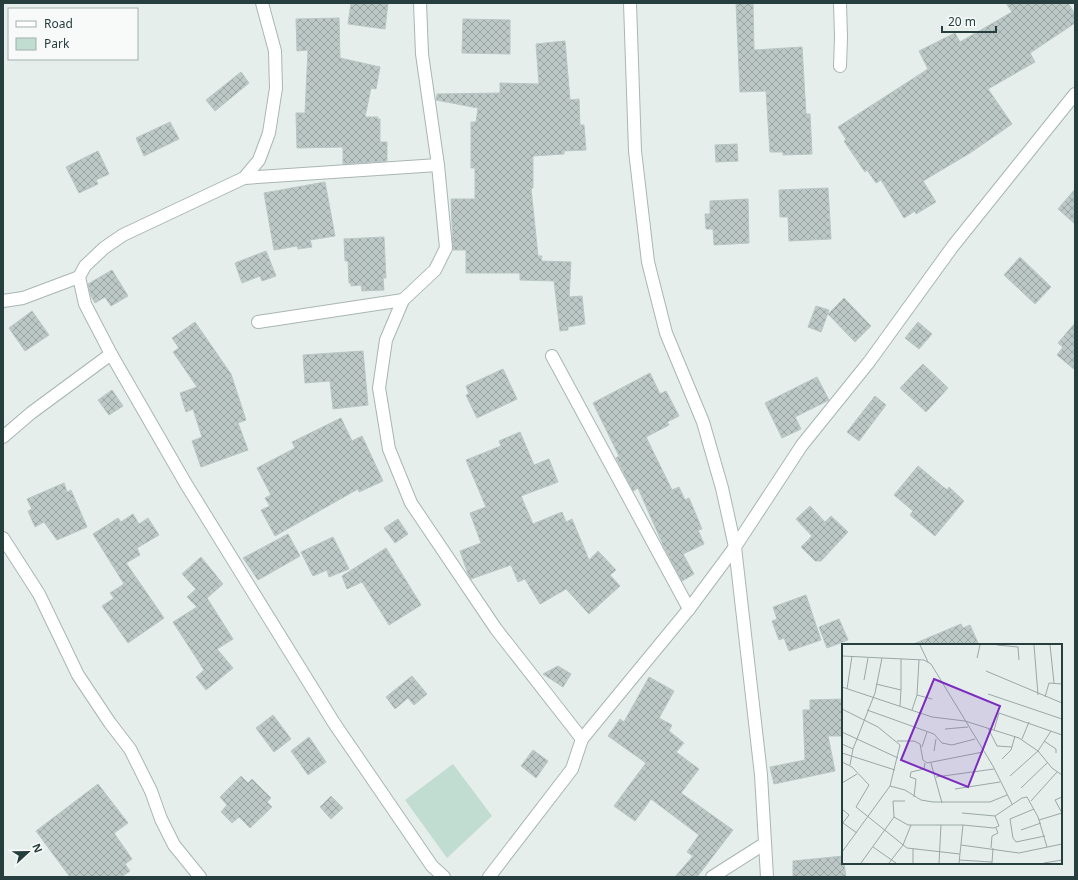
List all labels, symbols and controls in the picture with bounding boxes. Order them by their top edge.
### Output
legend [8,8,138,60]
scale bar [942,8,996,34]
text: 20 m [948,13,976,30]
text: Road [44,15,73,32]
text: Park [44,35,70,52]
inset map [842,644,1062,864]
north arrow [8,832,48,872]
text: N [29,841,46,855]

